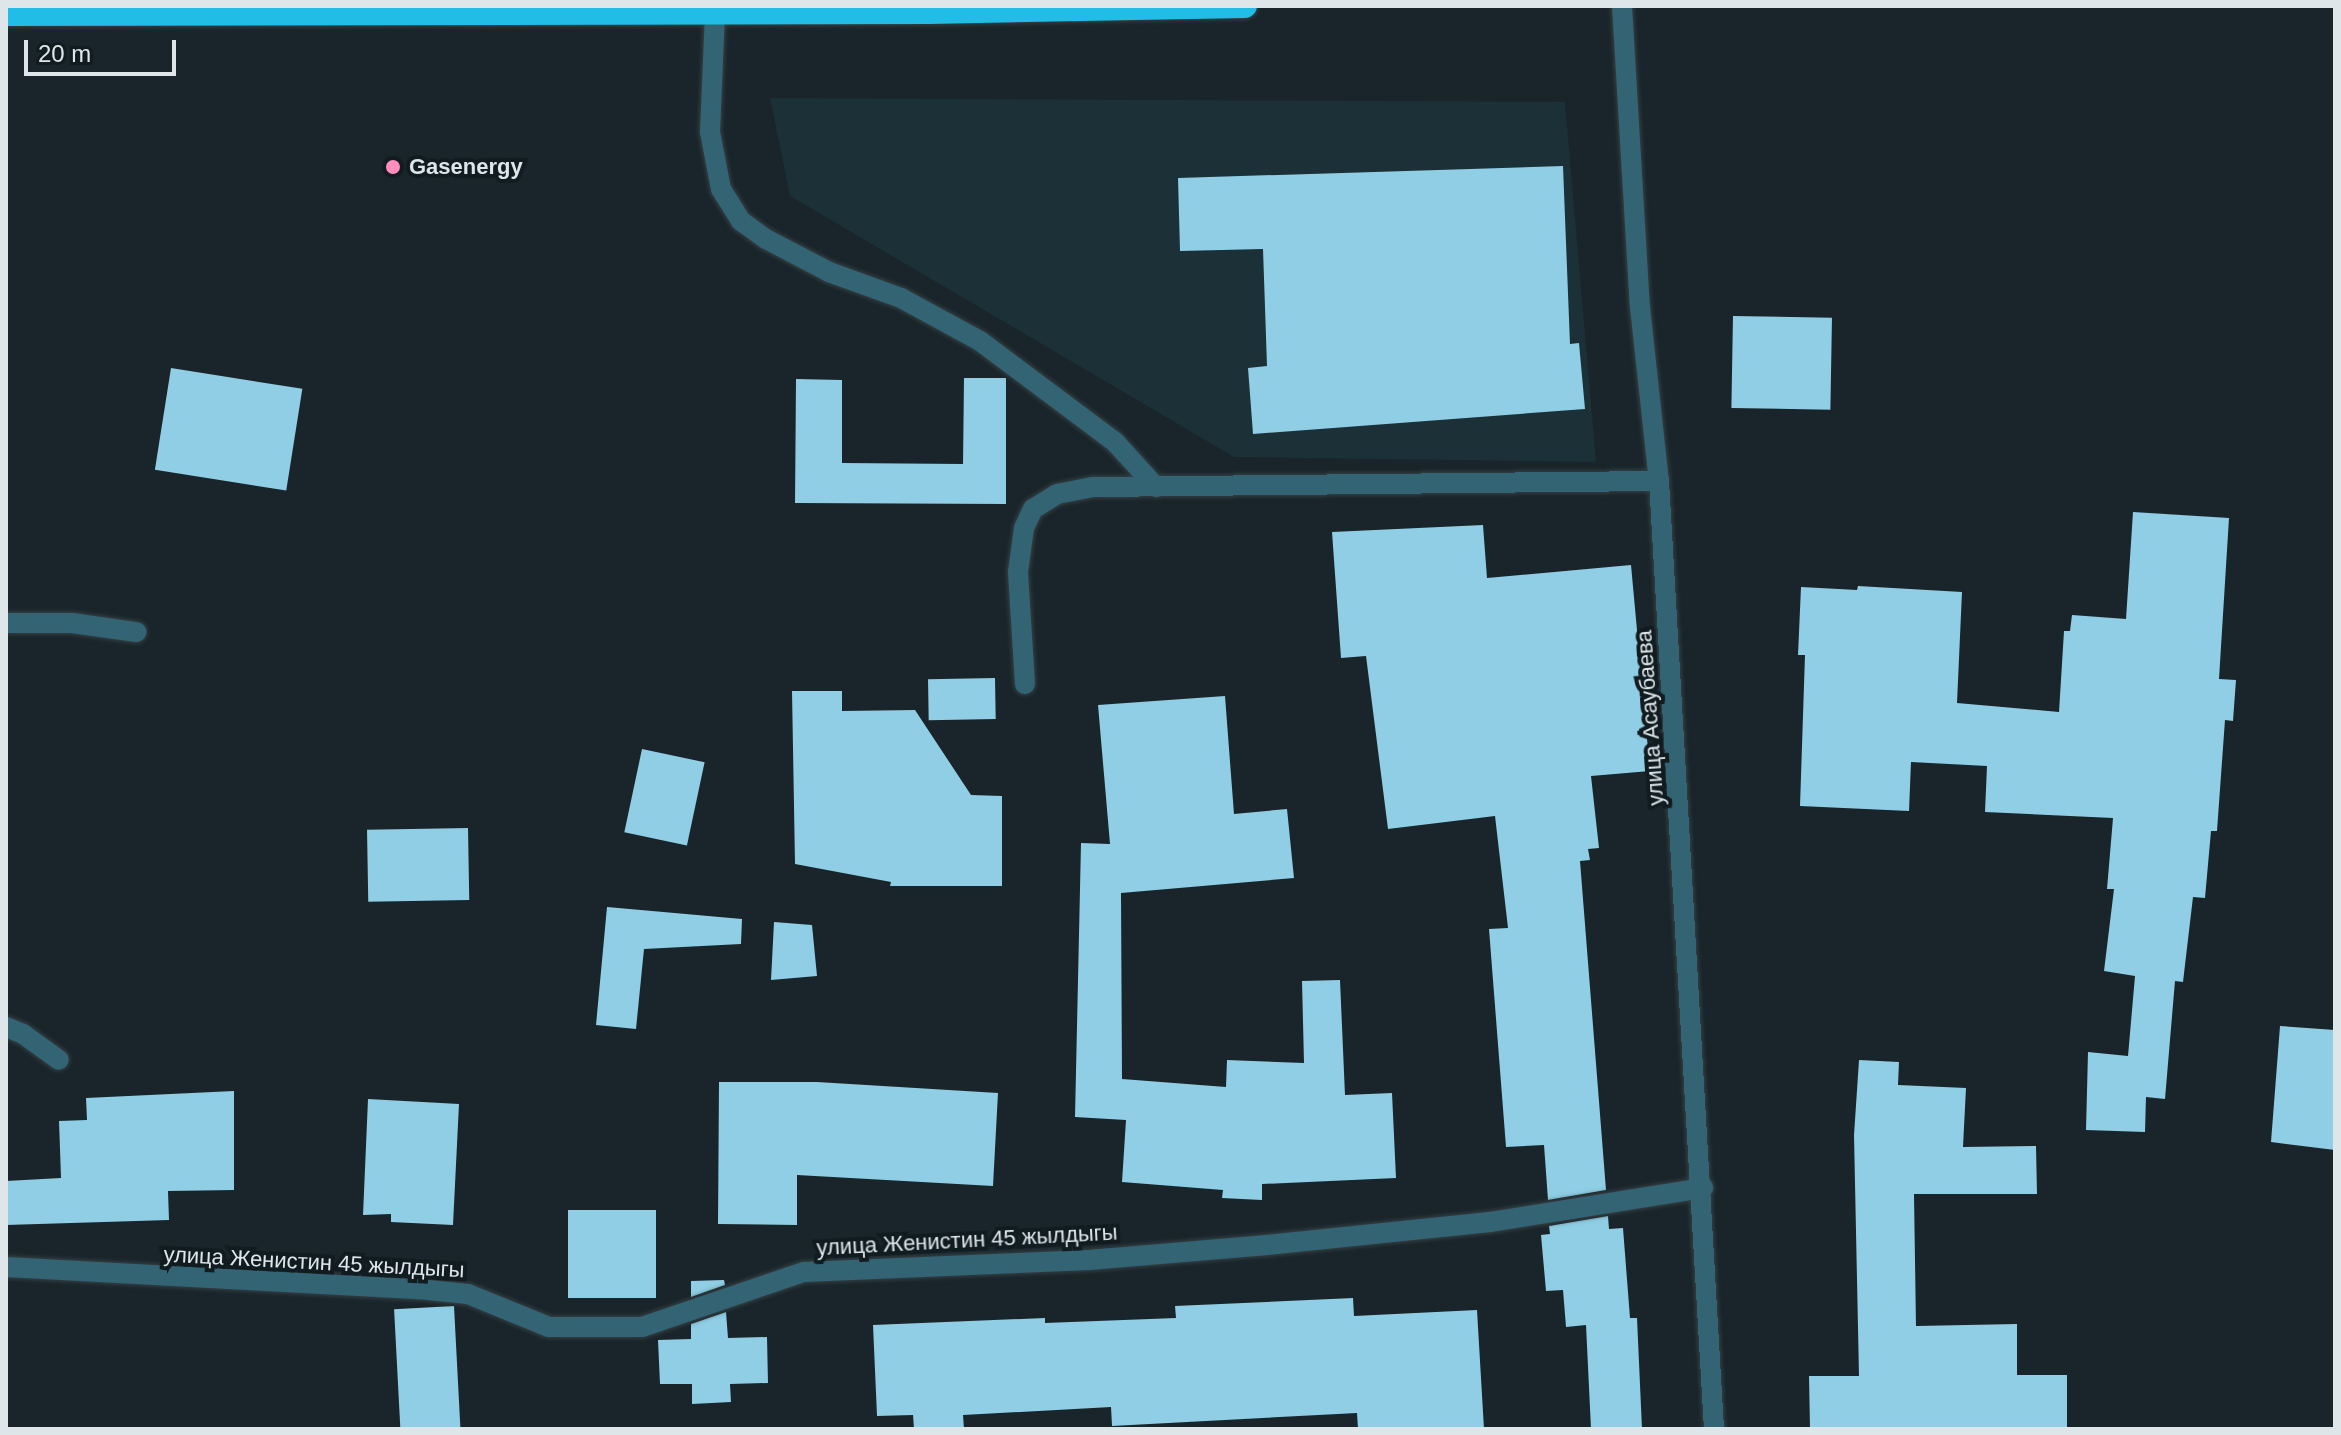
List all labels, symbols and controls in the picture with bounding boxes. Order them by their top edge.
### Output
scale bar [28,24,180,74]
text: 20 m [38,40,91,67]
place label: Gasenergy [409,154,523,180]
marker: Gasenergy [384,158,402,176]
street label: улица Асаубаева [1631,629,1669,807]
street label: улица Женистин 45 жылдыгы [816,1219,1118,1261]
street label: улица Женистин 45 жылдыгы [163,1241,465,1283]

